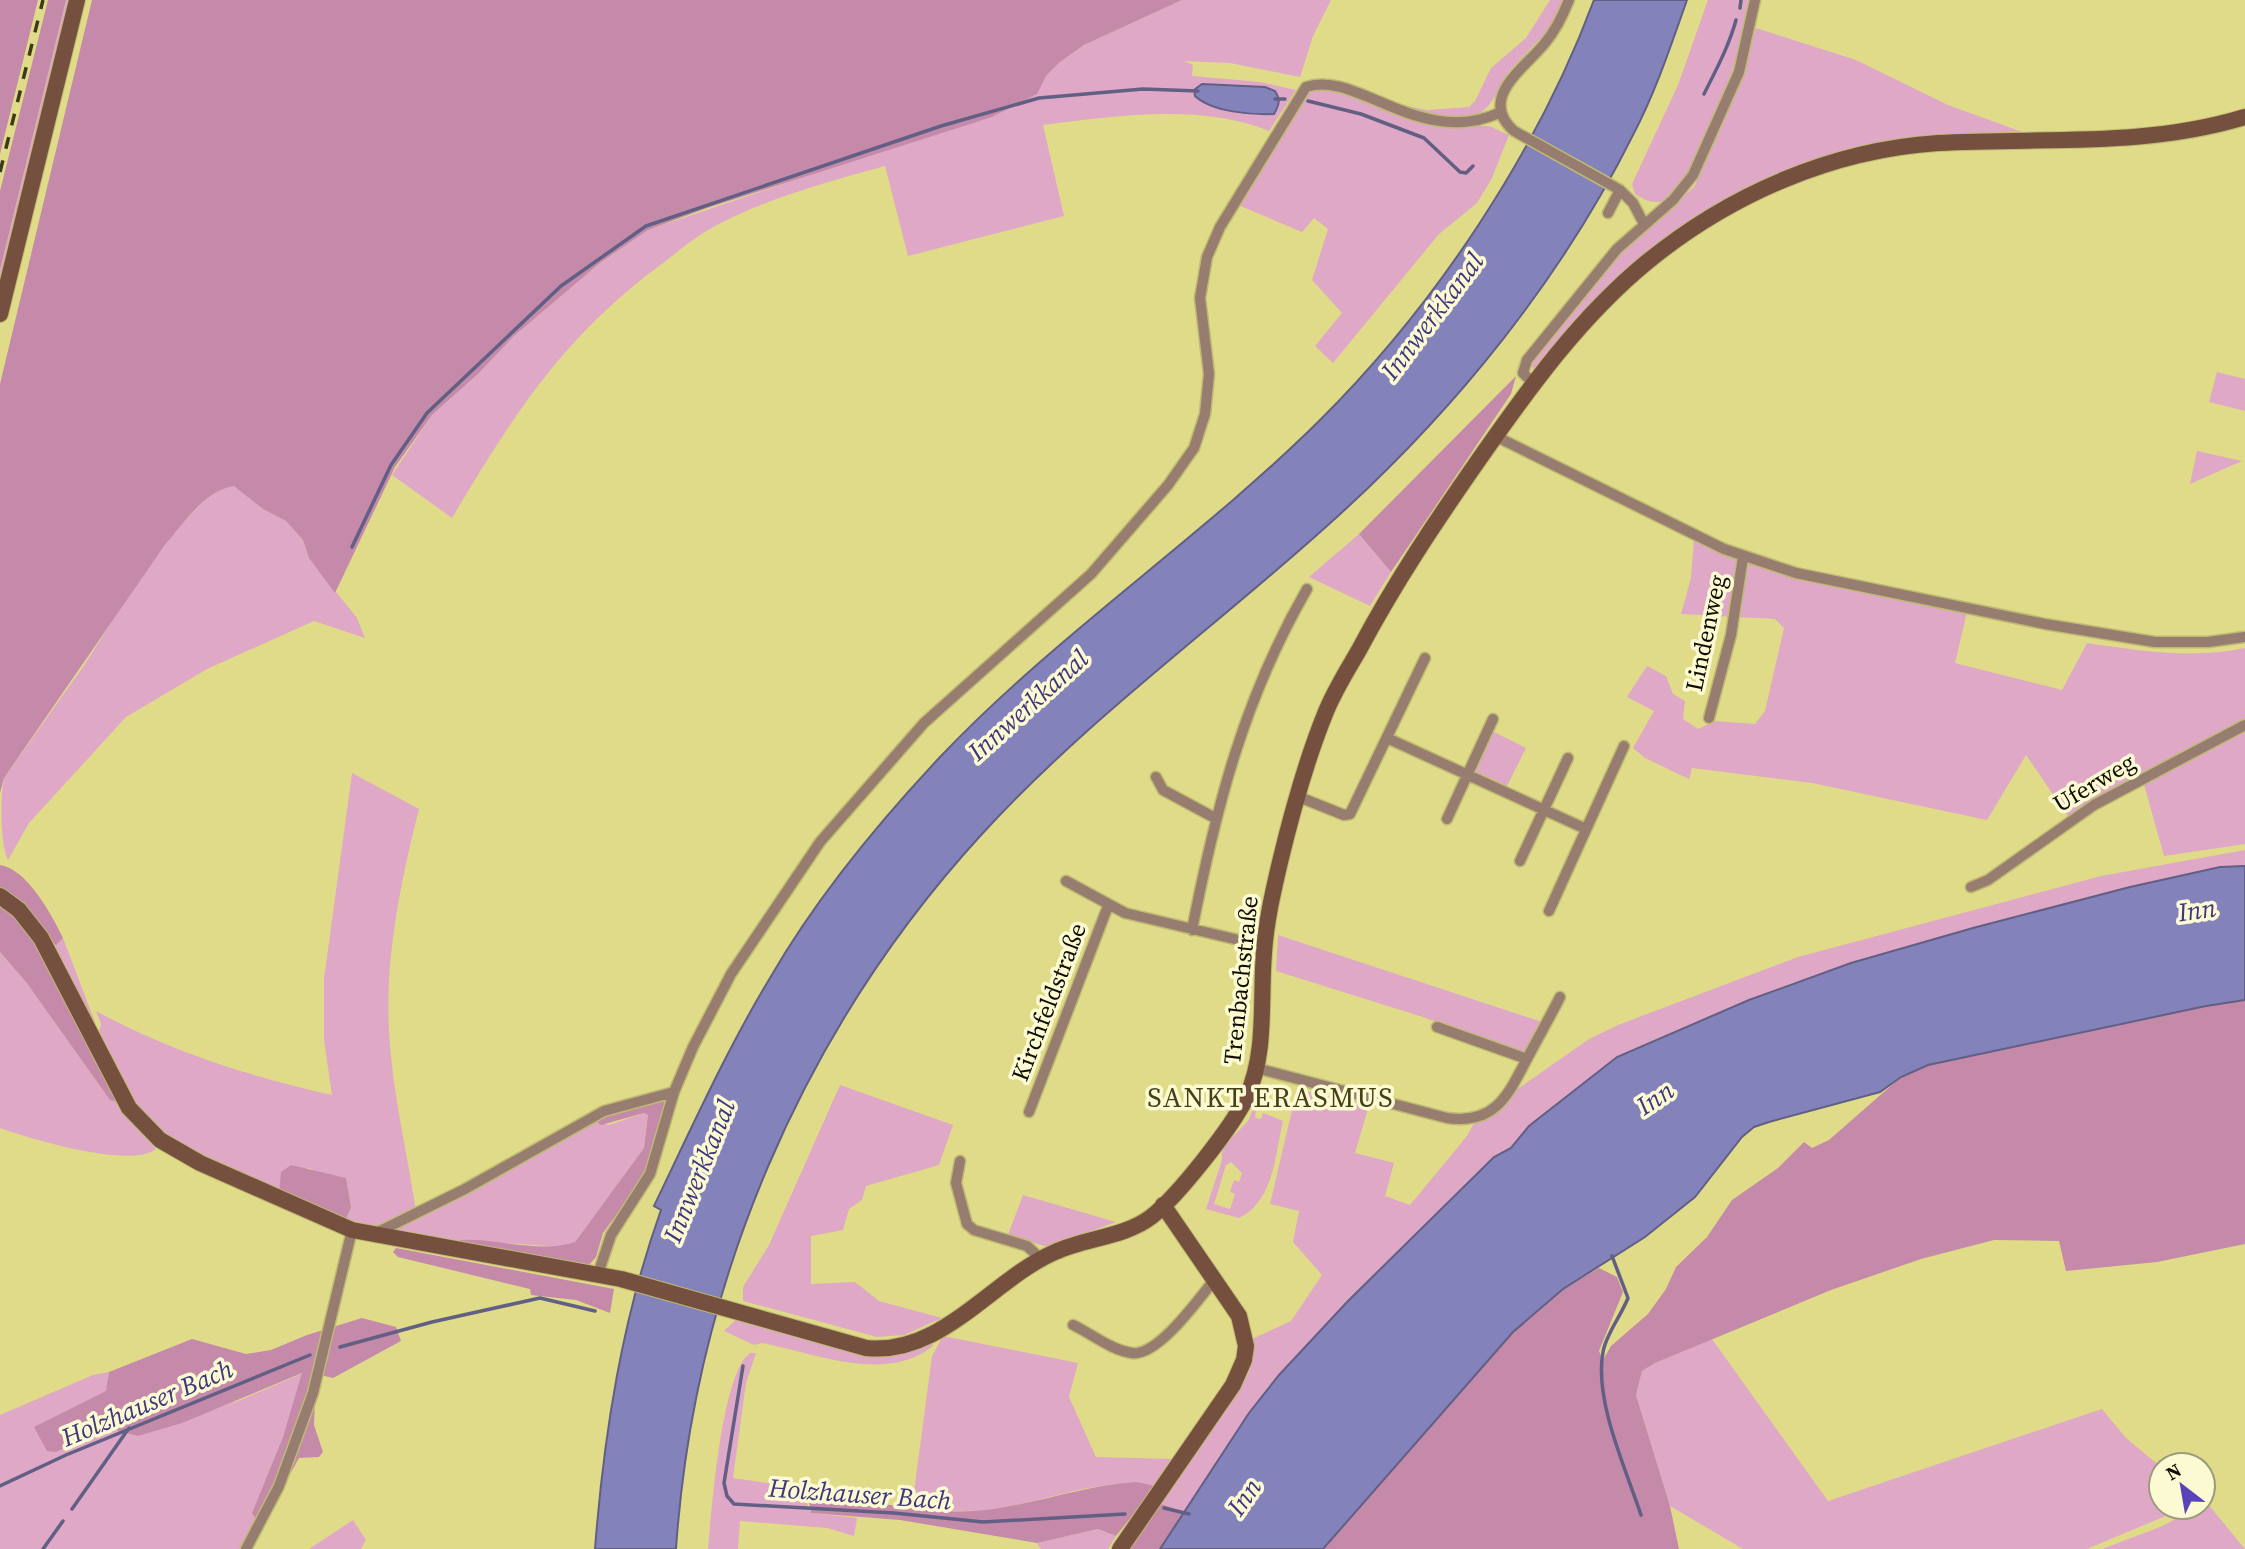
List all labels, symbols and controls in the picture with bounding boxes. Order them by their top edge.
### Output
water label: Innwerkkanal [1372,244,1492,388]
street label: Lindenweg [1677,572,1734,694]
water label: Innwerkkanal [959,641,1097,769]
street label: Uferweg [2047,745,2141,820]
water label: Inn [2175,889,2219,931]
street label: Trenbachstraße [1215,894,1266,1066]
street label: Kirchfeldstraße [1003,918,1094,1086]
water label: Inn [1628,1072,1681,1124]
district label: SANKT ERASMUS [1147,1078,1395,1116]
water label: Innwerkkanal [654,1094,744,1249]
water label: Holzhauser Bach [55,1351,238,1456]
north arrow [2147,1451,2217,1521]
text: N [2161,1457,2186,1486]
water label: Holzhauser Bach [766,1470,953,1518]
water label: Inn [1218,1471,1270,1524]

